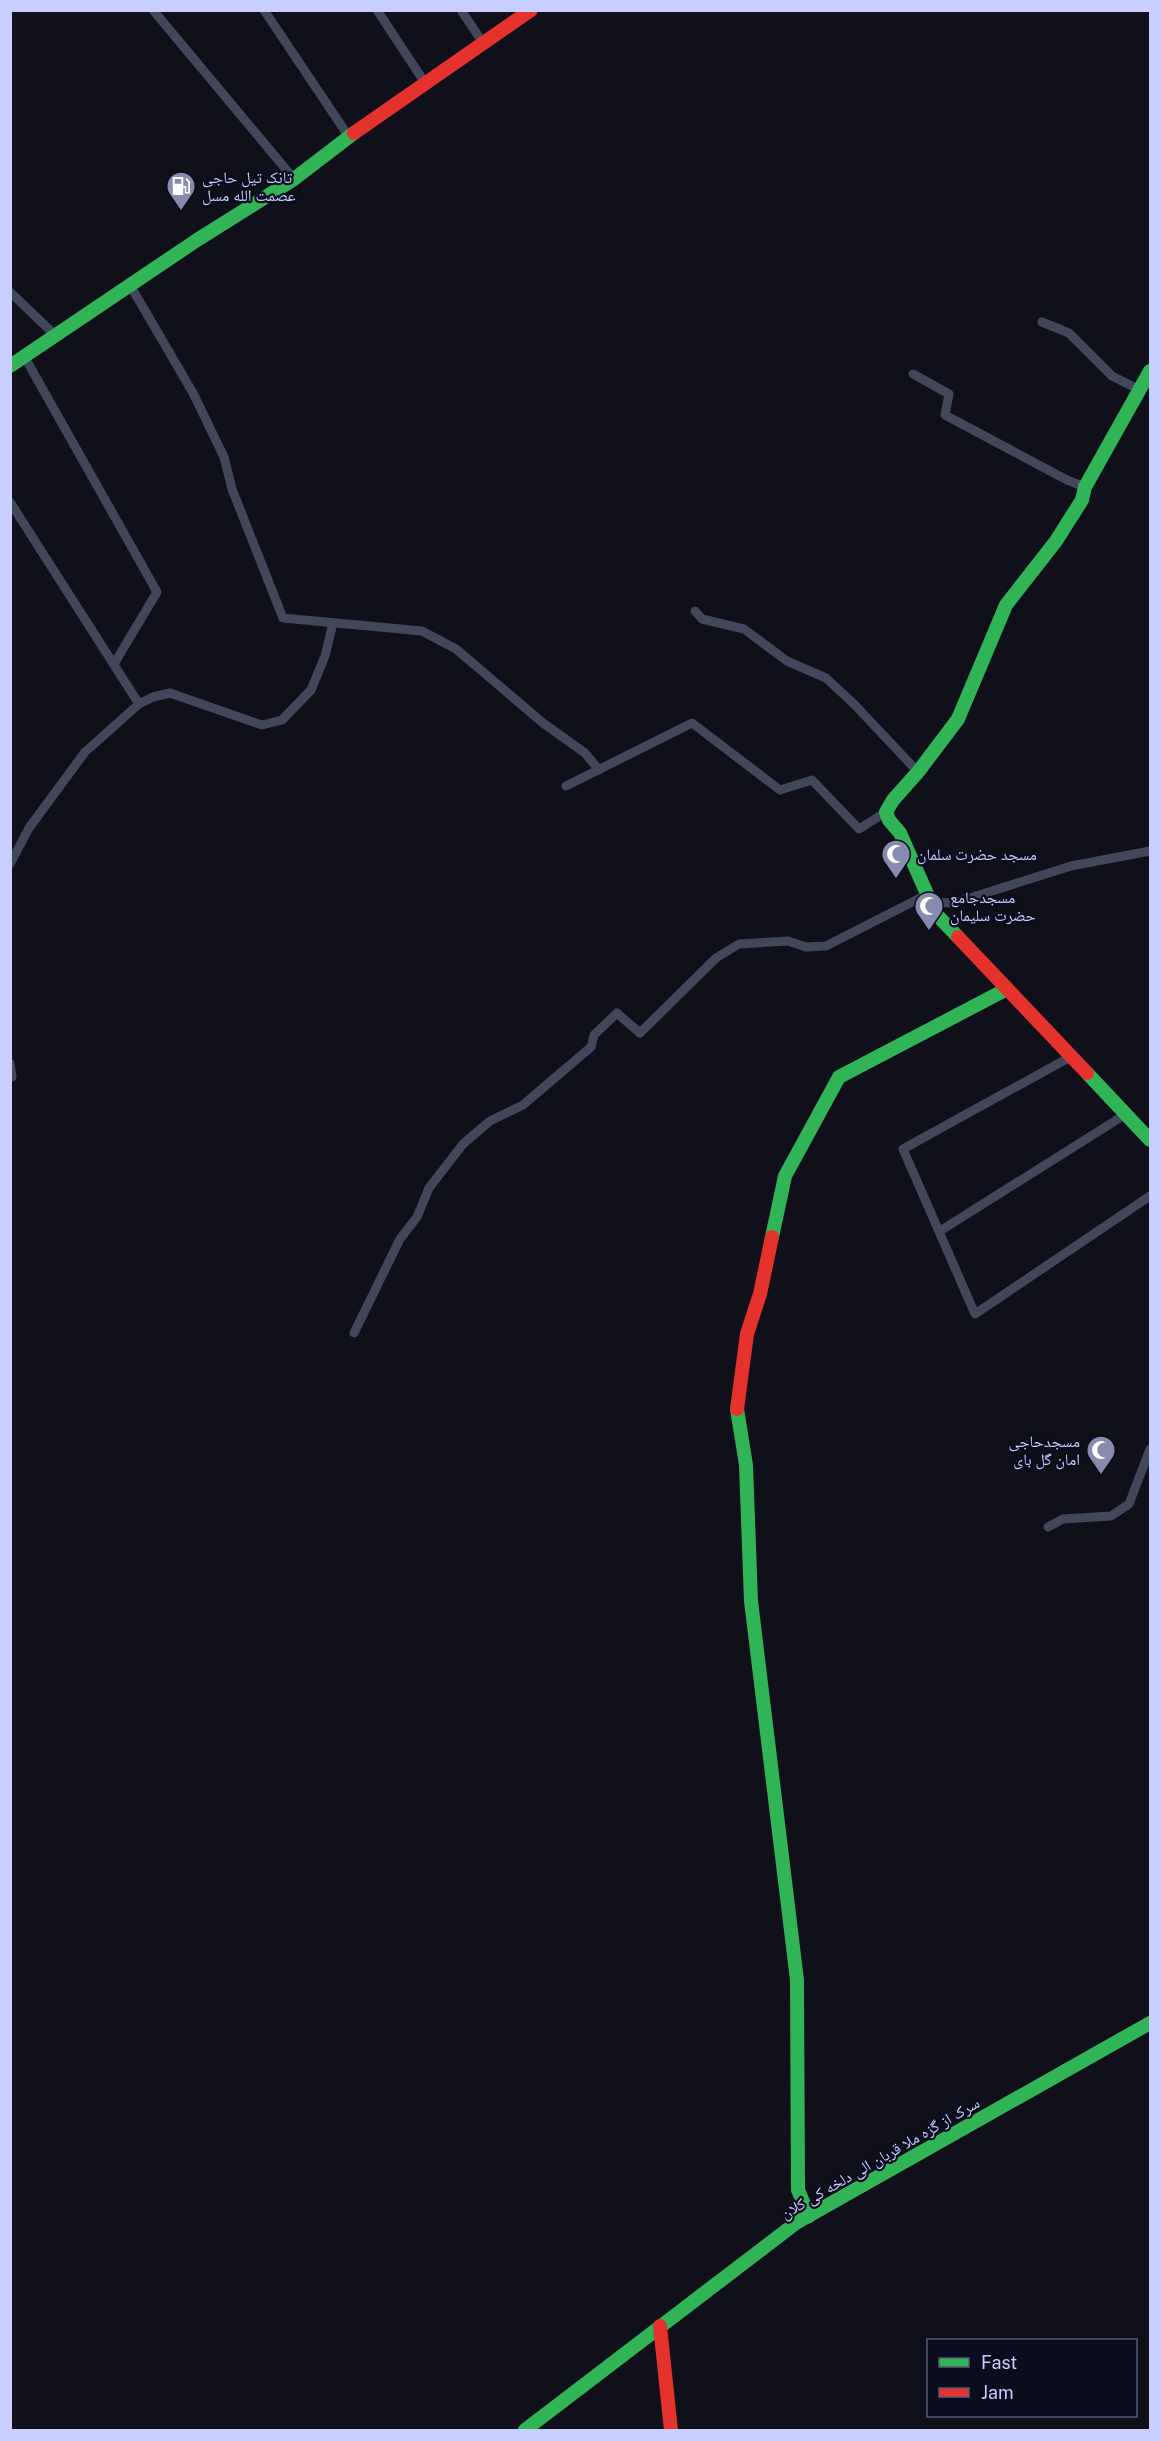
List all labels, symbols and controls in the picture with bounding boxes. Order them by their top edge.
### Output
place label: تانک تیل حاجی عصمت الله مسل [202,168,296,206]
fuel station icon: تانک تیل حاجی عصمت الله مسل [165,170,197,212]
mosque icon: مسجد حضرت سلمان [880,838,912,880]
place label: مسجد حضرت سلمان [917,845,1037,865]
place label: مسجدجامع حضرت سلیمان [950,888,1036,926]
mosque icon: مسجدجامع حضرت سلیمان [913,890,945,932]
place label: مسجدحاجی امان گل بای [1008,1432,1080,1470]
mosque icon: مسجدحاجی امان گل بای [1085,1434,1117,1476]
street label: سرک از گزه ملا قربان الی دلخه کی کلان [777,2093,983,2224]
legend [927,2339,1137,2417]
text: Fast [981,2352,1017,2373]
text: Jam [981,2382,1014,2403]

